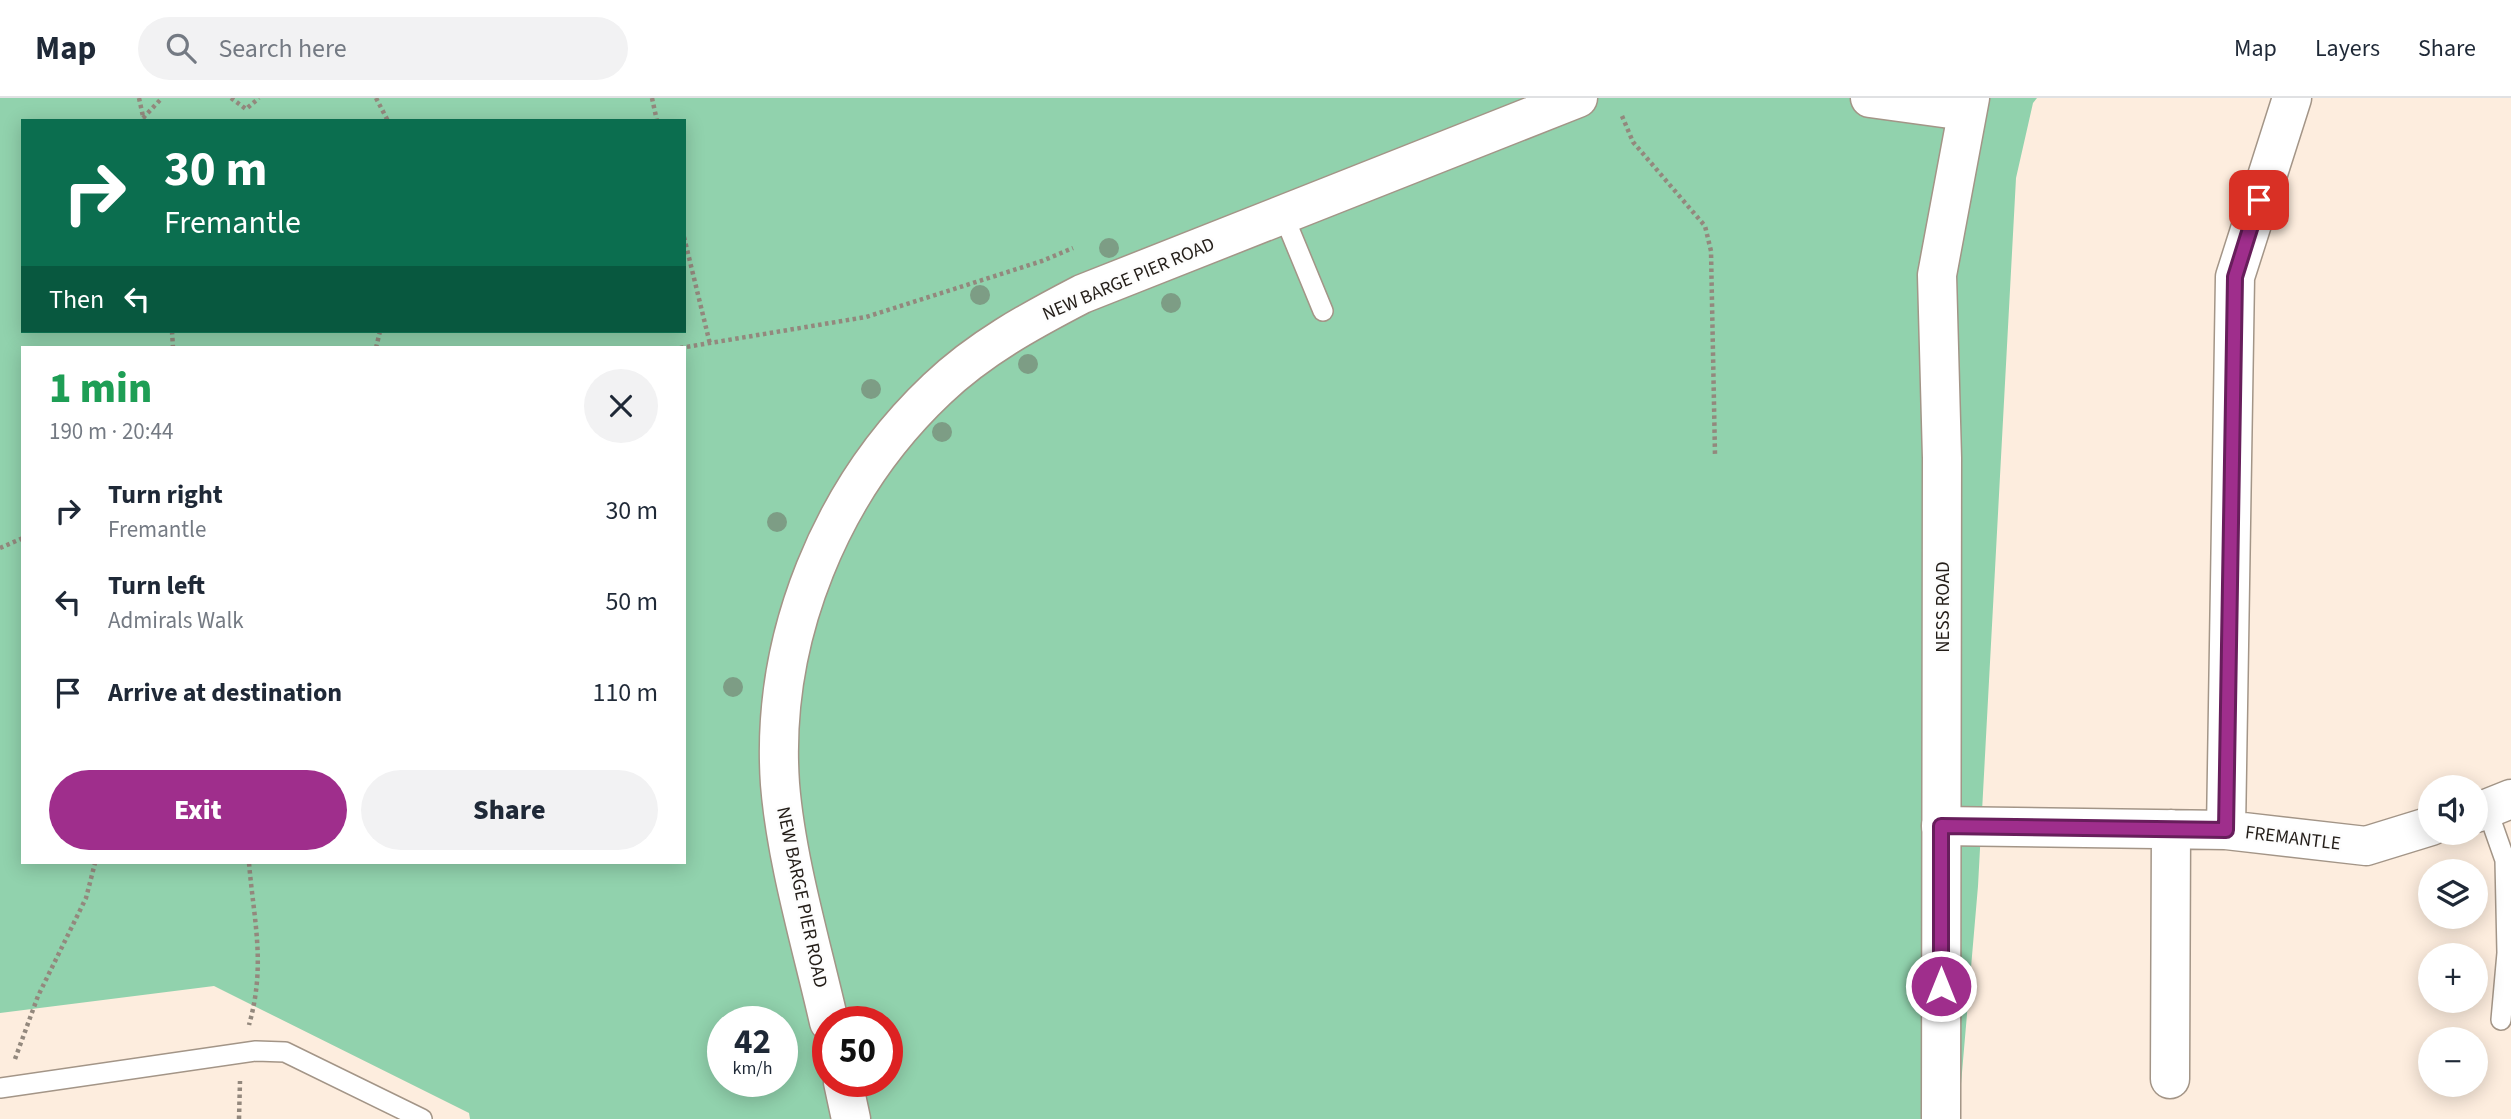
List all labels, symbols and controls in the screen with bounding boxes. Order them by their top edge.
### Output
search box [138,17,628,80]
text: Map [35,25,96,72]
icon: search [162,29,200,67]
text: Search here [218,30,347,67]
text: Map [2234,31,2277,66]
text: Layers [2315,31,2380,66]
text: Share [2418,31,2476,66]
text: 30 m [164,135,268,205]
icon: right [49,147,140,238]
pin [2229,170,2289,230]
icon: arrive [2240,181,2278,219]
text: Fremantle [164,200,301,246]
street label: NEW BARGE PIER ROAD [1038,231,1219,328]
icon: left [118,280,156,318]
text: Then [49,281,104,318]
text: 1 min [49,359,152,419]
button: close [584,369,658,443]
text: 190 m · 20:44 [49,415,173,448]
text: Turn right [108,476,223,513]
icon: right [49,492,87,530]
text: 30 m [605,492,658,529]
text: Fremantle [108,513,206,546]
street label: NESS ROAD [1930,561,1957,653]
text: Turn left [108,567,205,604]
icon: left [49,583,87,621]
text: 50 m [605,583,658,620]
text: Admirals Walk [108,604,244,637]
icon: arrive [49,674,87,712]
text: Arrive at destination [108,674,342,711]
text: 110 m [592,674,658,711]
button: Exit [49,770,347,850]
button: Share [361,770,658,850]
map controls [2418,775,2488,1097]
button: sound [2418,775,2488,845]
street label: NEW BARGE PIER ROAD [769,804,834,990]
street label: FREMANTLE [2243,819,2342,858]
button: layers [2418,859,2488,929]
button: + [2418,943,2488,1013]
position arrow [1904,949,1978,1023]
speed limit sign: 50 [812,1006,903,1097]
text: 42 [734,1017,771,1067]
button: − [2418,1027,2488,1097]
text: km/h [733,1056,772,1081]

